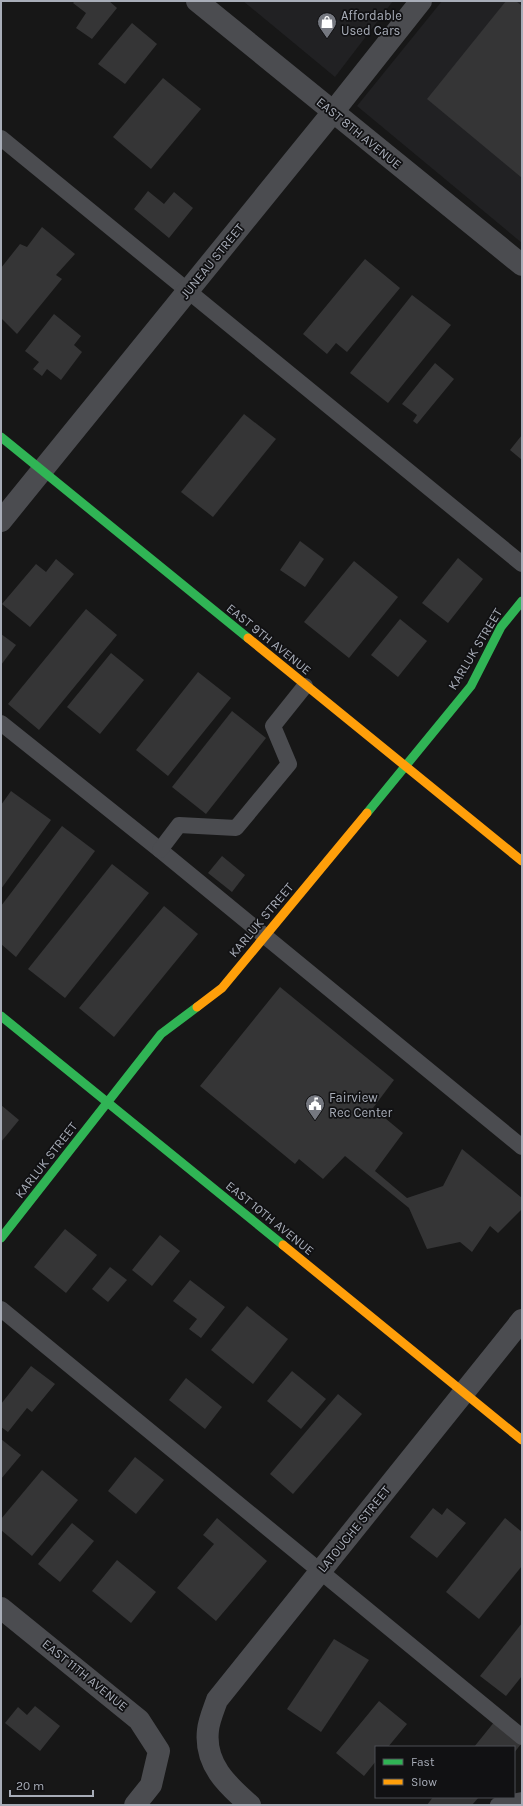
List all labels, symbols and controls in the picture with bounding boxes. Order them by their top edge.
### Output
place label: Affordable Used Cars [341,8,402,38]
shop icon: Affordable Used Cars [316,11,338,39]
street label: EAST 8TH AVENUE [314,94,404,172]
street label: JUNEAU STREET [177,220,247,302]
street label: EAST 9TH AVENUE [224,600,314,678]
street label: KARLUK STREET [445,605,505,692]
street label: KARLUK STREET [226,879,297,960]
place label: Fairview Rec Center [329,1090,392,1120]
public building icon: Fairview Rec Center [304,1093,326,1121]
street label: KARLUK STREET [12,1119,81,1201]
street label: EAST 10TH AVENUE [223,1178,317,1258]
street label: LATOUCHE STREET [315,1482,394,1575]
street label: EAST 11TH AVENUE [39,1636,131,1714]
legend [375,1746,515,1798]
text: Fast [411,1755,435,1769]
scale bar [10,1772,93,1798]
text: Slow [411,1775,437,1789]
text: 20 m [16,1779,44,1793]

